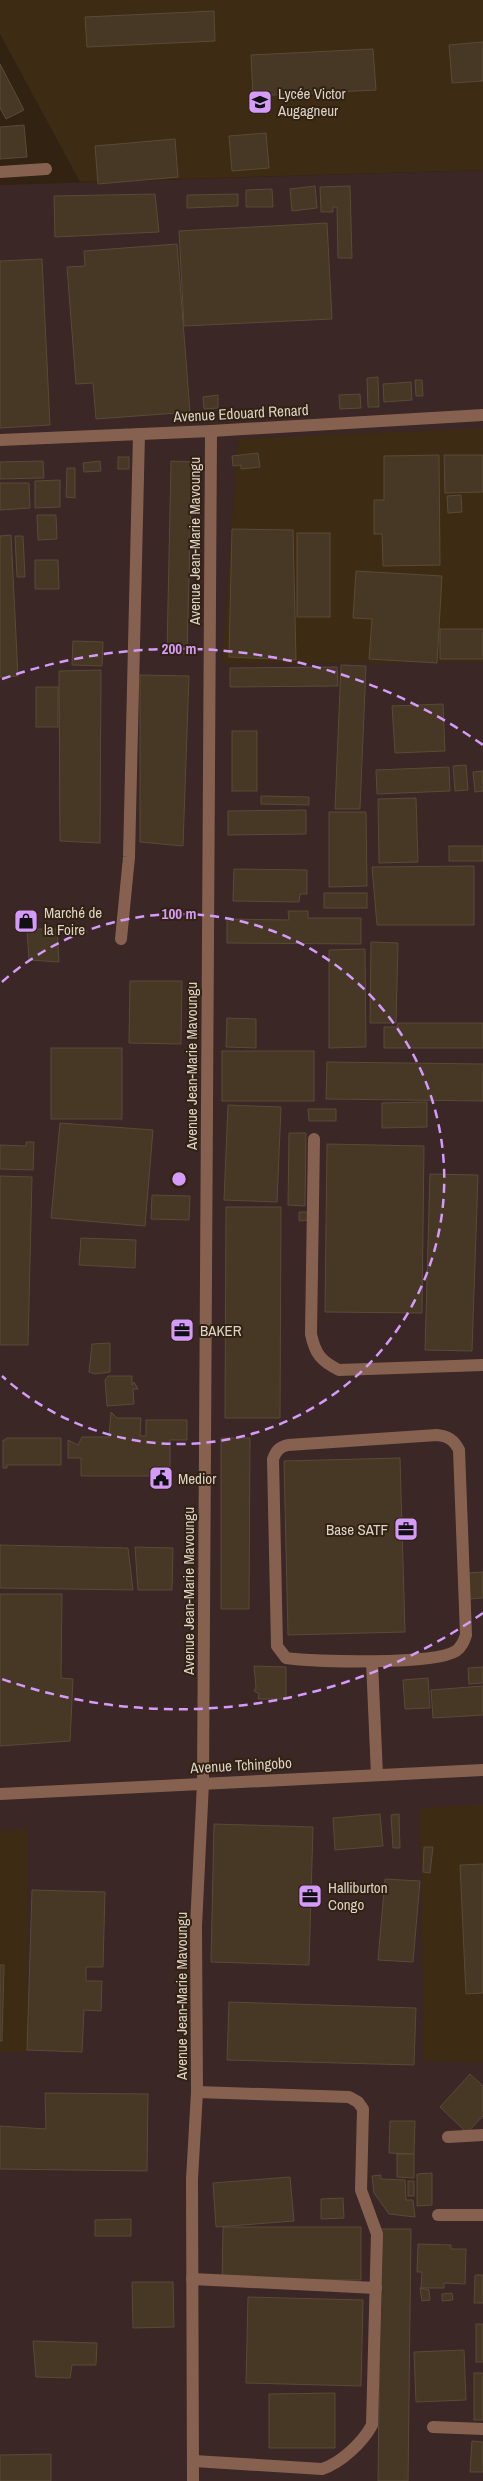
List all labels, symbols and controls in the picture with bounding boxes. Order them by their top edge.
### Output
place label: Lycée Victor Augagneur [277,83,346,121]
school or university icon: Lycée Victor Augagneur [247,89,273,115]
street label: Avenue Edouard Renard [172,399,309,427]
street label: Avenue Jean-Marie Mavoungu [184,457,205,626]
text: 200 m [162,638,196,659]
place label: Marché de la Foire [44,902,102,940]
text: 100 m [162,903,196,924]
shop icon: Marché de la Foire [13,908,39,934]
street label: Avenue Jean-Marie Mavoungu [181,982,202,1151]
centre of rings [170,1170,188,1188]
office icon: BAKER [169,1317,195,1343]
place label: BAKER [200,1320,242,1341]
public building icon: Medior [148,1465,174,1491]
place label: Medior [178,1468,216,1489]
street label: Avenue Jean-Marie Mavoungu [178,1507,199,1676]
office icon: Base SATF [393,1516,419,1542]
place label: Base SATF [326,1519,388,1540]
street label: Avenue Tchingobo [189,1752,292,1778]
place label: Halliburton Congo [328,1877,387,1915]
office icon: Halliburton Congo [297,1883,323,1909]
street label: Avenue Jean-Marie Mavoungu [171,1912,192,2081]

